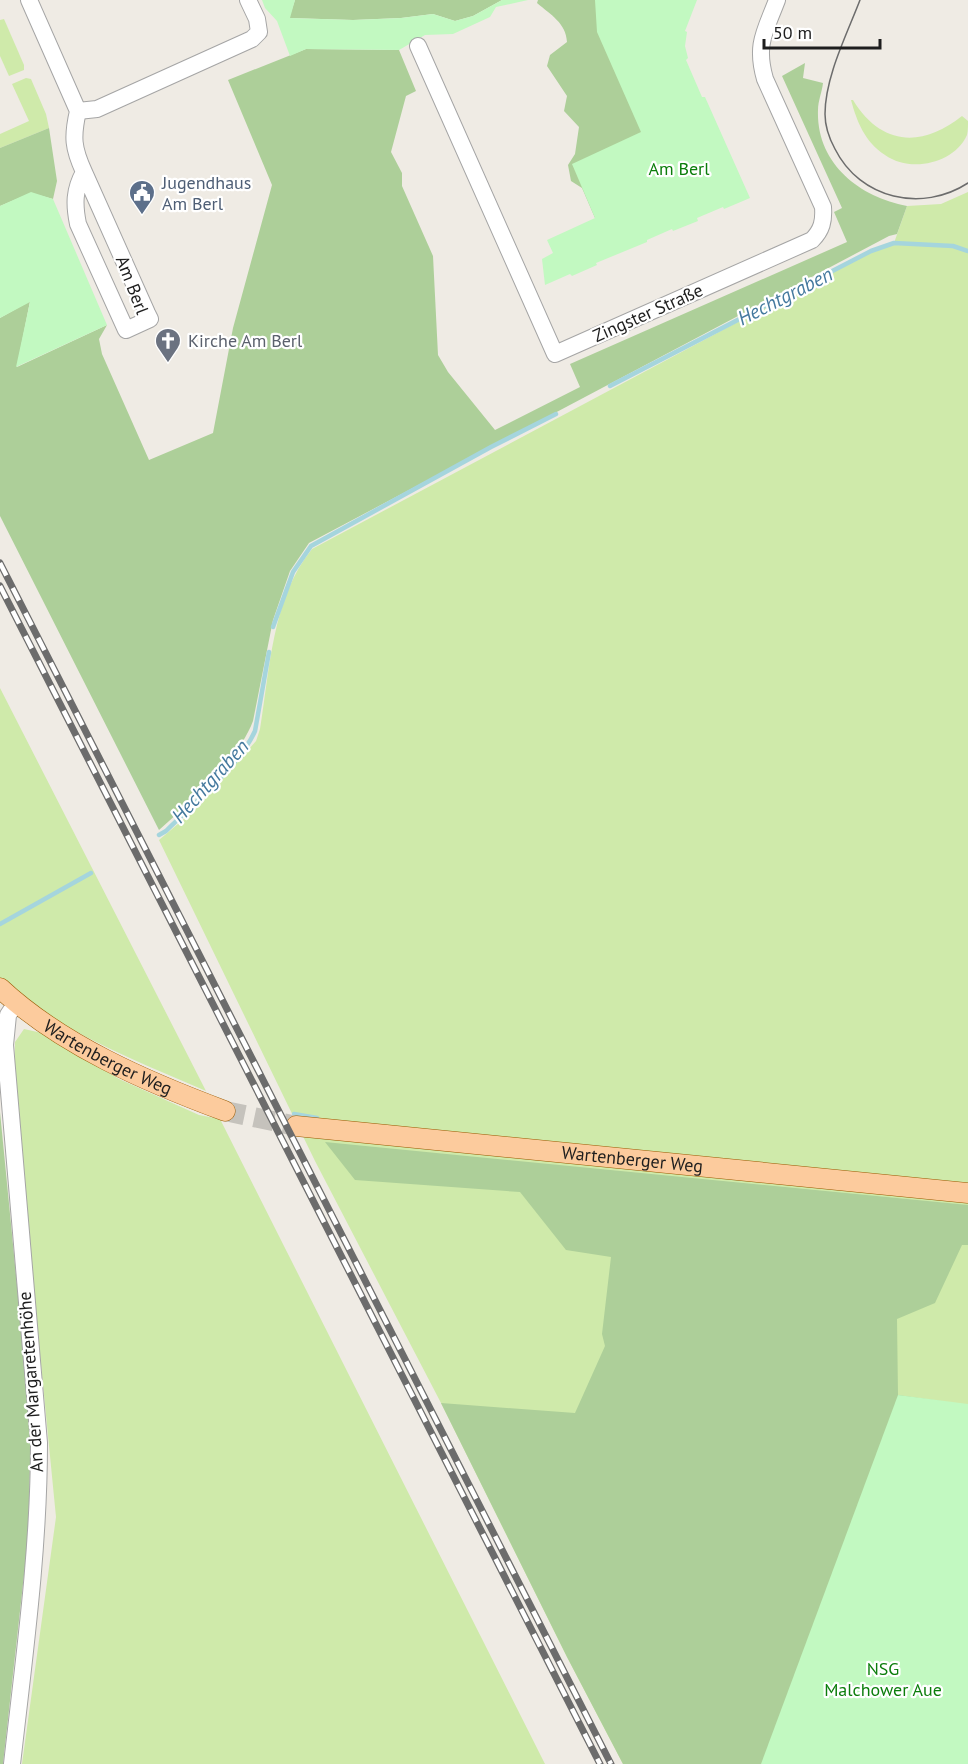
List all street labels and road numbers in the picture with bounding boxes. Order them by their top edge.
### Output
street label: Am Berl [111,252,154,318]
street label: Zingster Straße [589,278,706,347]
street label: Wartenberger Weg [39,1014,176,1100]
street label: Wartenberger Weg [561,1141,704,1178]
street label: An der Margaretenhöhe [13,1291,48,1473]

